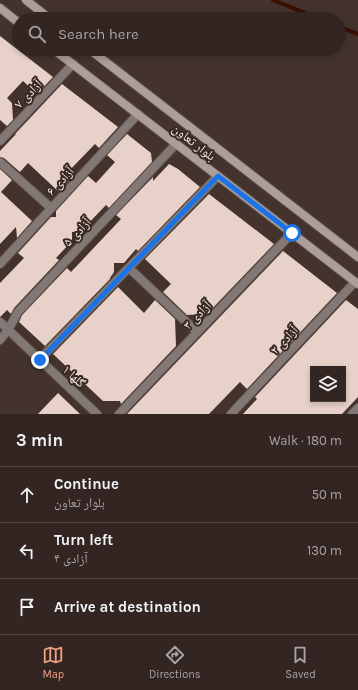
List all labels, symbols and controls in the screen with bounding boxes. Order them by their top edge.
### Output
search box [12,12,346,56]
icon: search [26,23,48,45]
text: Search here [58,25,139,43]
street label: آزادی ۷ [11,76,46,112]
street label: بلوار تعاون [169,120,219,164]
street label: آزادی ۶ [43,163,78,199]
street label: آزادی ۵ [60,214,95,250]
route start [283,224,301,242]
street label: آزادی ۳ [180,297,215,333]
street label: آزادی ۲ [267,322,302,358]
route end [31,351,49,369]
street label: گلها ۱ [59,362,89,391]
map controls [310,366,346,402]
button: layers [310,366,346,402]
text: 3 min [16,430,63,450]
text: Walk · 180 m [269,433,342,448]
text: Continue [54,475,119,493]
icon: ahead [16,484,38,506]
text: 50 m [312,487,342,502]
text: بلوار تعاون [54,495,105,510]
text: Turn left [54,531,113,549]
icon: left [16,540,38,562]
text: 130 m [307,543,342,558]
text: آزادی ۴ [54,551,88,566]
icon: arrive [16,596,38,618]
text: Arrive at destination [54,598,201,616]
tab: Map [42,644,64,681]
tab: Directions [149,644,201,681]
tab: Saved [285,644,316,681]

